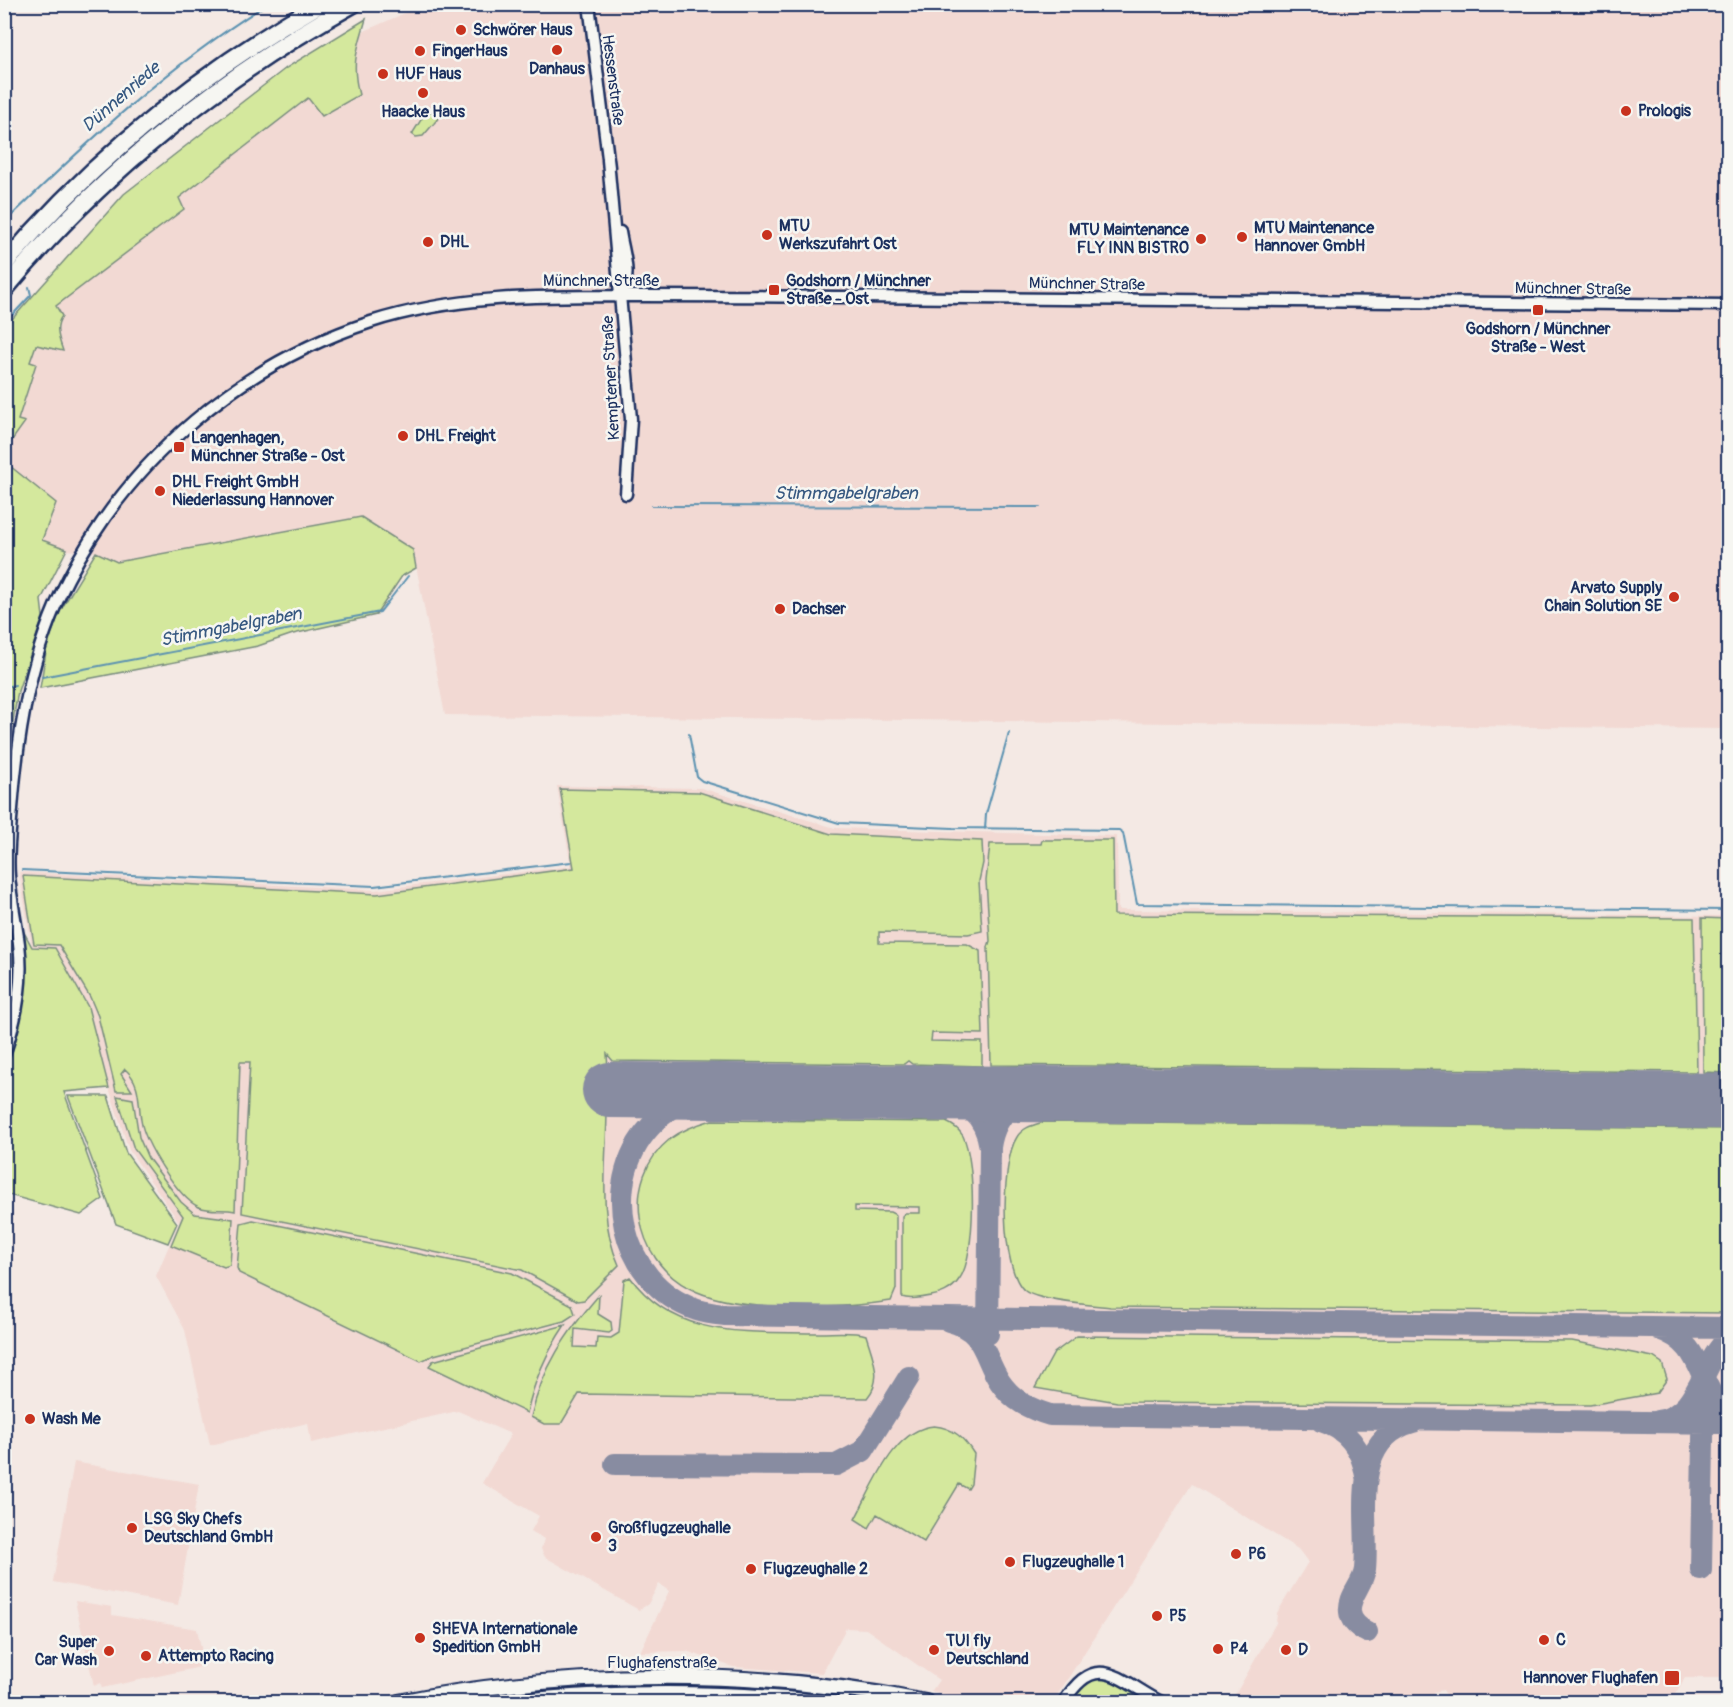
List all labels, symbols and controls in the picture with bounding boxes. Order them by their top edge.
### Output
place label: Schwörer Haus [473,20,573,40]
marker: Schwörer Haus [454,23,468,37]
street label: Hessenstraße [598,33,629,127]
place label: FingerHaus [432,41,508,61]
marker: Danhaus [550,43,564,57]
marker: FingerHaus [413,44,427,58]
water label: Dünnenriede [77,55,166,137]
place label: Danhaus [529,59,586,79]
place label: HUF Haus [395,64,462,84]
marker: HUF Haus [376,67,390,81]
marker: Haacke Haus [416,86,430,100]
place label: Prologis [1638,101,1692,121]
place label: Haacke Haus [381,102,466,122]
marker: Prologis [1619,104,1633,118]
place label: MTU Werkszufahrt Ost [779,216,897,254]
place label: MTU Maintenance Hannover GmbH [1254,218,1375,256]
place label: MTU Maintenance FLY INN BISTRO [1069,220,1190,258]
marker: MTU Werkszufahrt Ost [760,228,774,242]
marker: MTU Maintenance Hannover GmbH [1235,230,1249,244]
place label: DHL [440,232,469,252]
marker: MTU Maintenance FLY INN BISTRO [1194,232,1208,246]
marker: DHL [421,235,435,249]
street label: Münchner Straße [543,271,659,291]
place label: Godshorn / Münchner Straße - Ost [786,271,931,309]
street label: Münchner Straße [1029,273,1145,295]
street label: Münchner Straße [1515,278,1631,300]
marker: Godshorn / Münchner Straße - Ost [767,283,781,297]
marker: Godshorn / Münchner Straße - West [1531,303,1545,317]
street label: Kemptener Straße [598,315,624,441]
place label: Godshorn / Münchner Straße - West [1466,319,1611,357]
place label: DHL Freight [415,426,496,446]
place label: Langenhagen, Münchner Straße - Ost [191,428,345,466]
marker: DHL Freight [396,429,410,443]
marker: Langenhagen, Münchner Straße - Ost [172,440,186,454]
place label: DHL Freight GmbH Niederlassung Hannover [172,472,334,510]
water label: Stimmgabelgraben [774,482,918,505]
marker: DHL Freight GmbH Niederlassung Hannover [153,484,167,498]
place label: Arvato Supply Chain Solution SE [1544,578,1663,616]
marker: Arvato Supply Chain Solution SE [1667,590,1681,604]
place label: Dachser [792,599,846,619]
water label: Stimmgabelgraben [158,602,304,652]
marker: Dachser [773,602,787,616]
place label: Wash Me [42,1409,102,1429]
marker: Wash Me [23,1412,37,1426]
place label: LSG Sky Chefs Deutschland GmbH [144,1509,273,1547]
place label: Großflugzeughalle 3 [608,1518,732,1556]
marker: LSG Sky Chefs Deutschland GmbH [125,1521,139,1535]
marker: Großflugzeughalle 3 [589,1530,603,1544]
place label: P6 [1248,1544,1266,1564]
marker: P6 [1229,1547,1243,1561]
place label: Flugzeughalle 1 [1022,1552,1124,1572]
marker: Flugzeughalle 1 [1003,1555,1017,1569]
place label: Flugzeughalle 2 [763,1559,868,1579]
marker: Flugzeughalle 2 [744,1562,758,1576]
place label: P5 [1169,1606,1187,1626]
marker: P5 [1150,1609,1164,1623]
place label: SHEVA Internationale Spedition GmbH [432,1619,578,1657]
place label: C [1556,1630,1566,1650]
marker: SHEVA Internationale Spedition GmbH [413,1631,427,1645]
place label: TUI fly Deutschland [945,1631,1029,1669]
place label: Super Car Wash [35,1632,97,1670]
marker: C [1537,1633,1551,1647]
place label: P4 [1230,1639,1249,1659]
place label: D [1298,1640,1308,1660]
marker: P4 [1211,1642,1225,1656]
marker: TUI fly Deutschland [927,1643,941,1657]
marker: D [1279,1643,1293,1657]
marker: Super Car Wash [102,1644,116,1658]
place label: Attempto Racing [158,1646,274,1666]
marker: Attempto Racing [139,1649,153,1663]
street label: Flughafenstraße [607,1653,717,1673]
place label: Hannover Flughafen [1523,1668,1658,1688]
marker: Hannover Flughafen [1663,1669,1681,1687]

